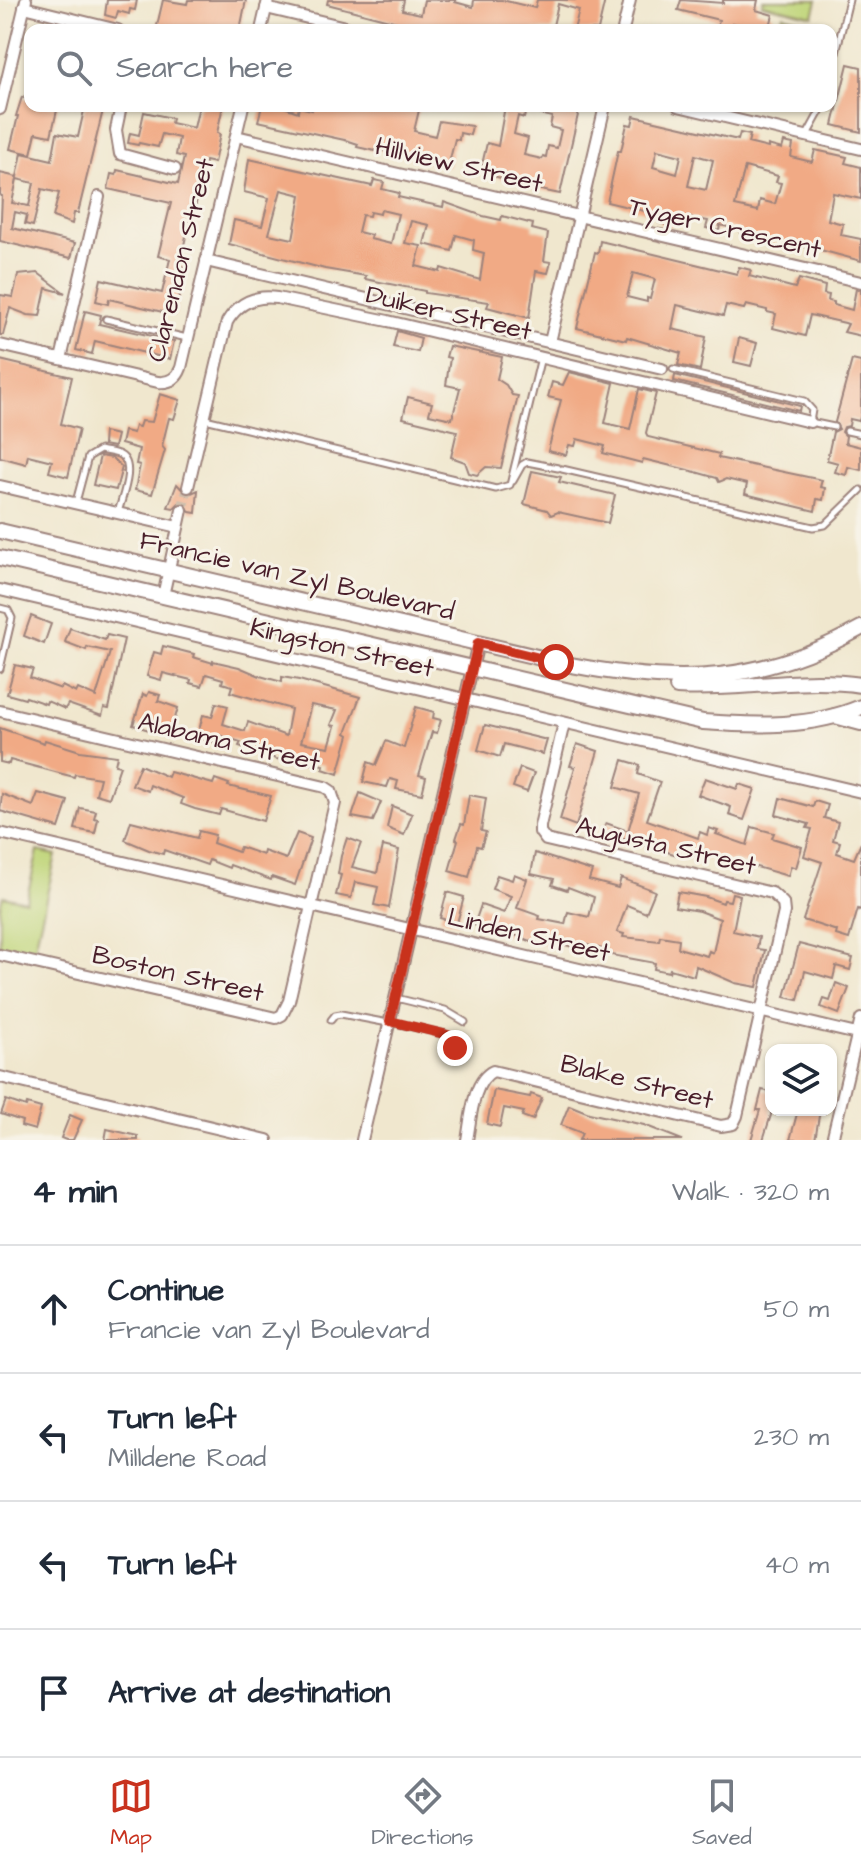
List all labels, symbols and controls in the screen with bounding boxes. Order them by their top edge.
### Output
search box [24,24,837,112]
icon: search [52,46,96,90]
text: Search here [116,47,293,89]
street label: Hillview Street [372,128,547,202]
street label: Clarendon Street [138,154,224,366]
street label: Tyger Crescent [625,188,825,270]
street label: Duiker Street [363,276,536,350]
street label: Francie van Zyl Boulevard [136,522,458,632]
street label: Kingston Street [246,609,438,689]
route start [538,644,574,680]
street label: Alabama Street [134,704,324,781]
street label: Augusta Street [572,808,760,886]
street label: Linden Street [444,899,614,971]
street label: Boston Street [89,937,268,1011]
route end [437,1030,473,1066]
map controls [765,1044,837,1116]
button: layers [765,1044,837,1116]
street label: Blake Street [557,1046,718,1119]
text: 4 min [32,1168,117,1216]
text: Walk · 320 m [672,1174,829,1210]
text: Continue [108,1270,224,1312]
icon: ahead [32,1287,76,1331]
text: 50 m [764,1291,829,1327]
text: Francie van Zyl Boulevard [108,1312,430,1348]
text: Turn left [108,1398,236,1440]
icon: left [32,1415,76,1459]
text: 230 m [754,1419,829,1455]
text: Milldene Road [108,1440,266,1476]
icon: left [32,1543,76,1587]
text: Turn left [108,1544,236,1586]
text: 40 m [764,1547,829,1583]
icon: arrive [32,1671,76,1715]
text: Arrive at destination [108,1672,390,1714]
tab: Map [109,1774,153,1853]
tab: Directions [371,1774,474,1853]
tab: Saved [692,1774,752,1853]

